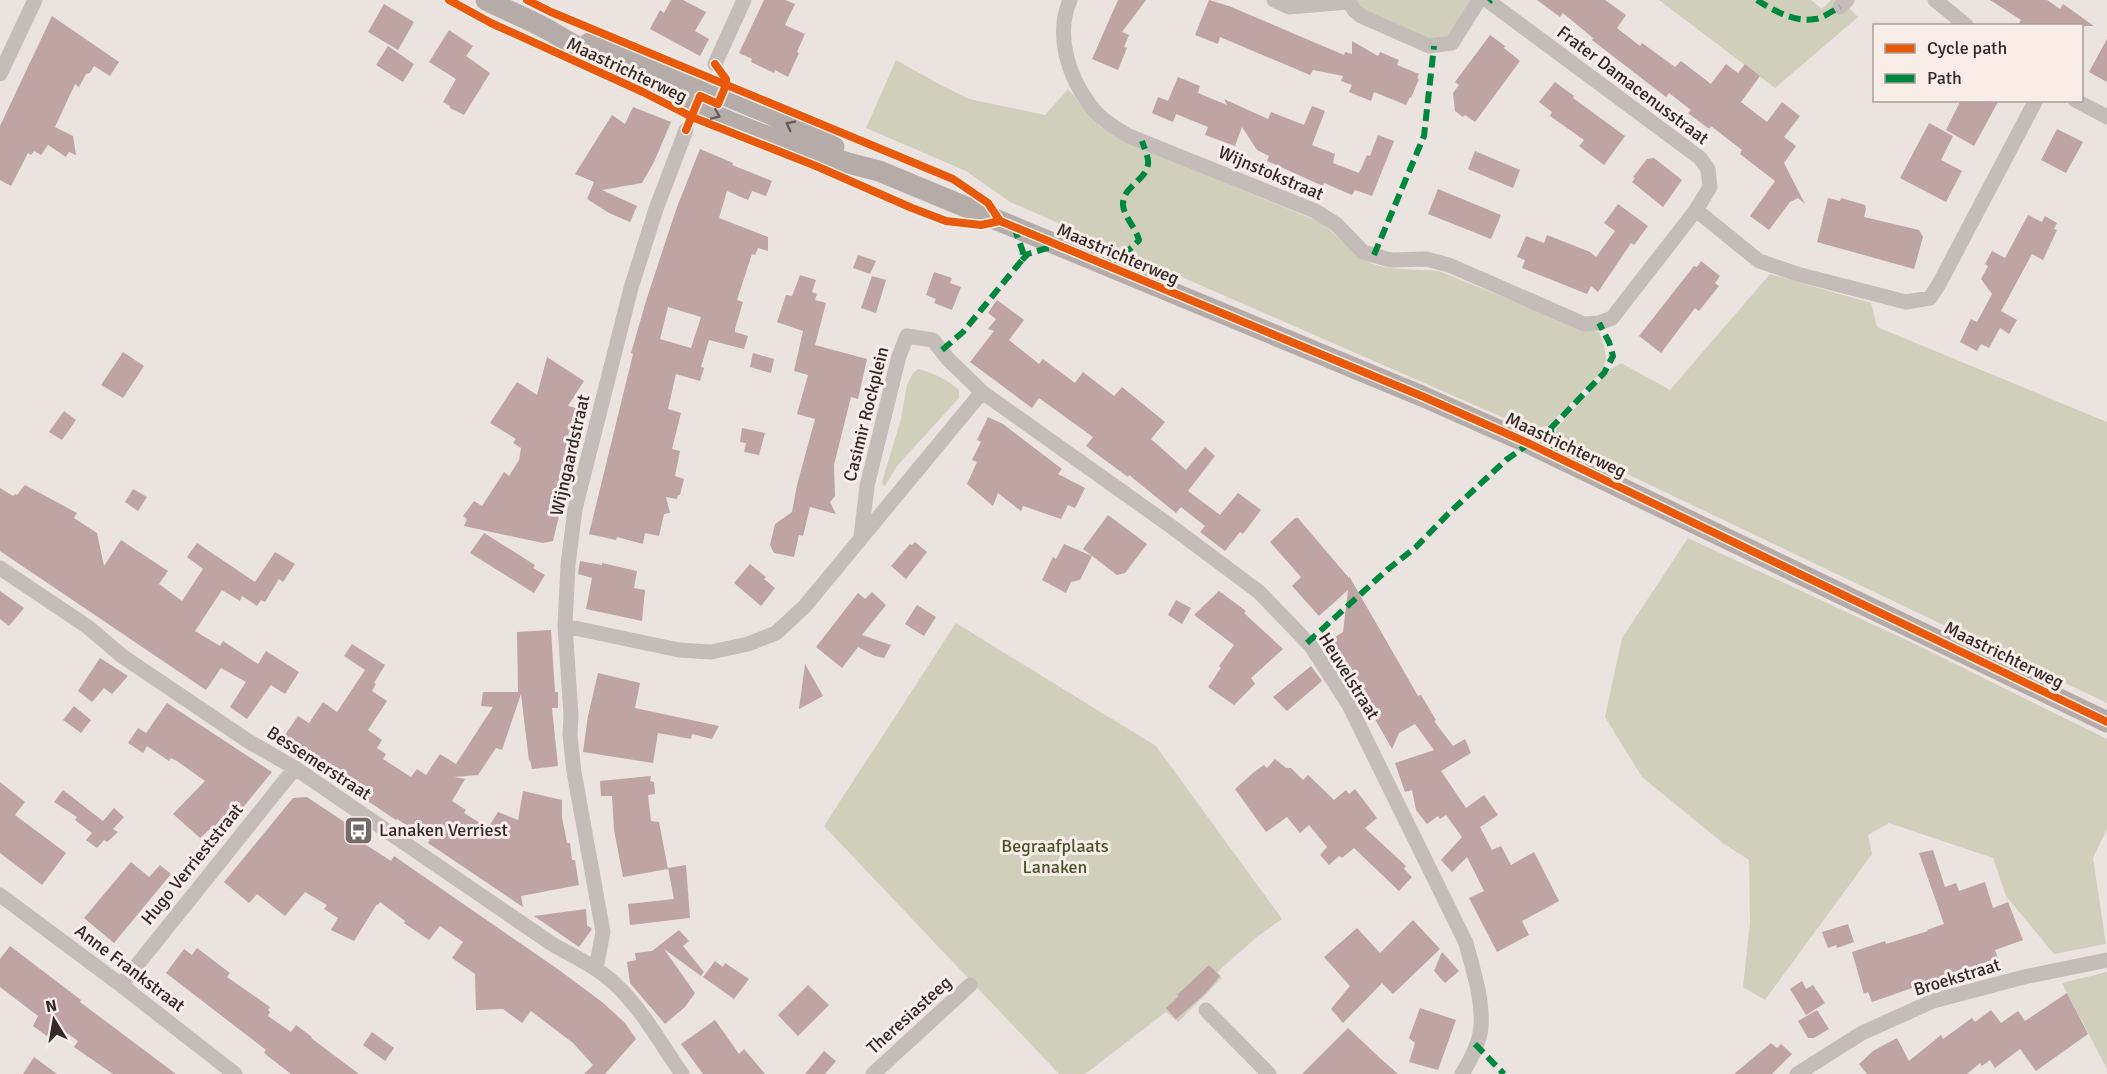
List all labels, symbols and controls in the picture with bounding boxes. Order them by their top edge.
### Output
street label: Frater Damacenusstraat [1553,21,1713,149]
legend [1873,24,2083,102]
street label: Maastrichterweg [563,32,691,108]
text: Cycle path [1927,37,2007,59]
text: Path [1927,67,1962,89]
one-way arrow [710,108,721,120]
one-way arrow [786,121,796,132]
street label: Wijnstokstraat [1215,141,1327,205]
street label: Maastrichterweg [1054,218,1182,290]
street label: Casimir Rockplein [839,344,893,484]
street label: Wijngaardstraat [545,392,595,518]
street label: Maastrichterweg [1502,407,1630,483]
street label: Maastrichterweg [1941,617,2067,693]
street label: Heuvelstraat [1314,629,1384,723]
street label: Bessemerstraat [263,721,375,805]
street label: Hugo Verrieststraat [136,799,248,929]
bus stop icon: Lanaken Verriest [342,814,374,846]
place label: Lanaken Verriest [379,819,508,841]
park label: Begraafplaats Lanaken [1001,835,1109,878]
street label: Anne Frankstraat [71,919,189,1017]
street label: Broekstraat [1911,953,2003,1001]
street label: Theresiasteeg [862,971,956,1059]
north arrow [24,990,84,1050]
text: N [44,995,59,1017]

